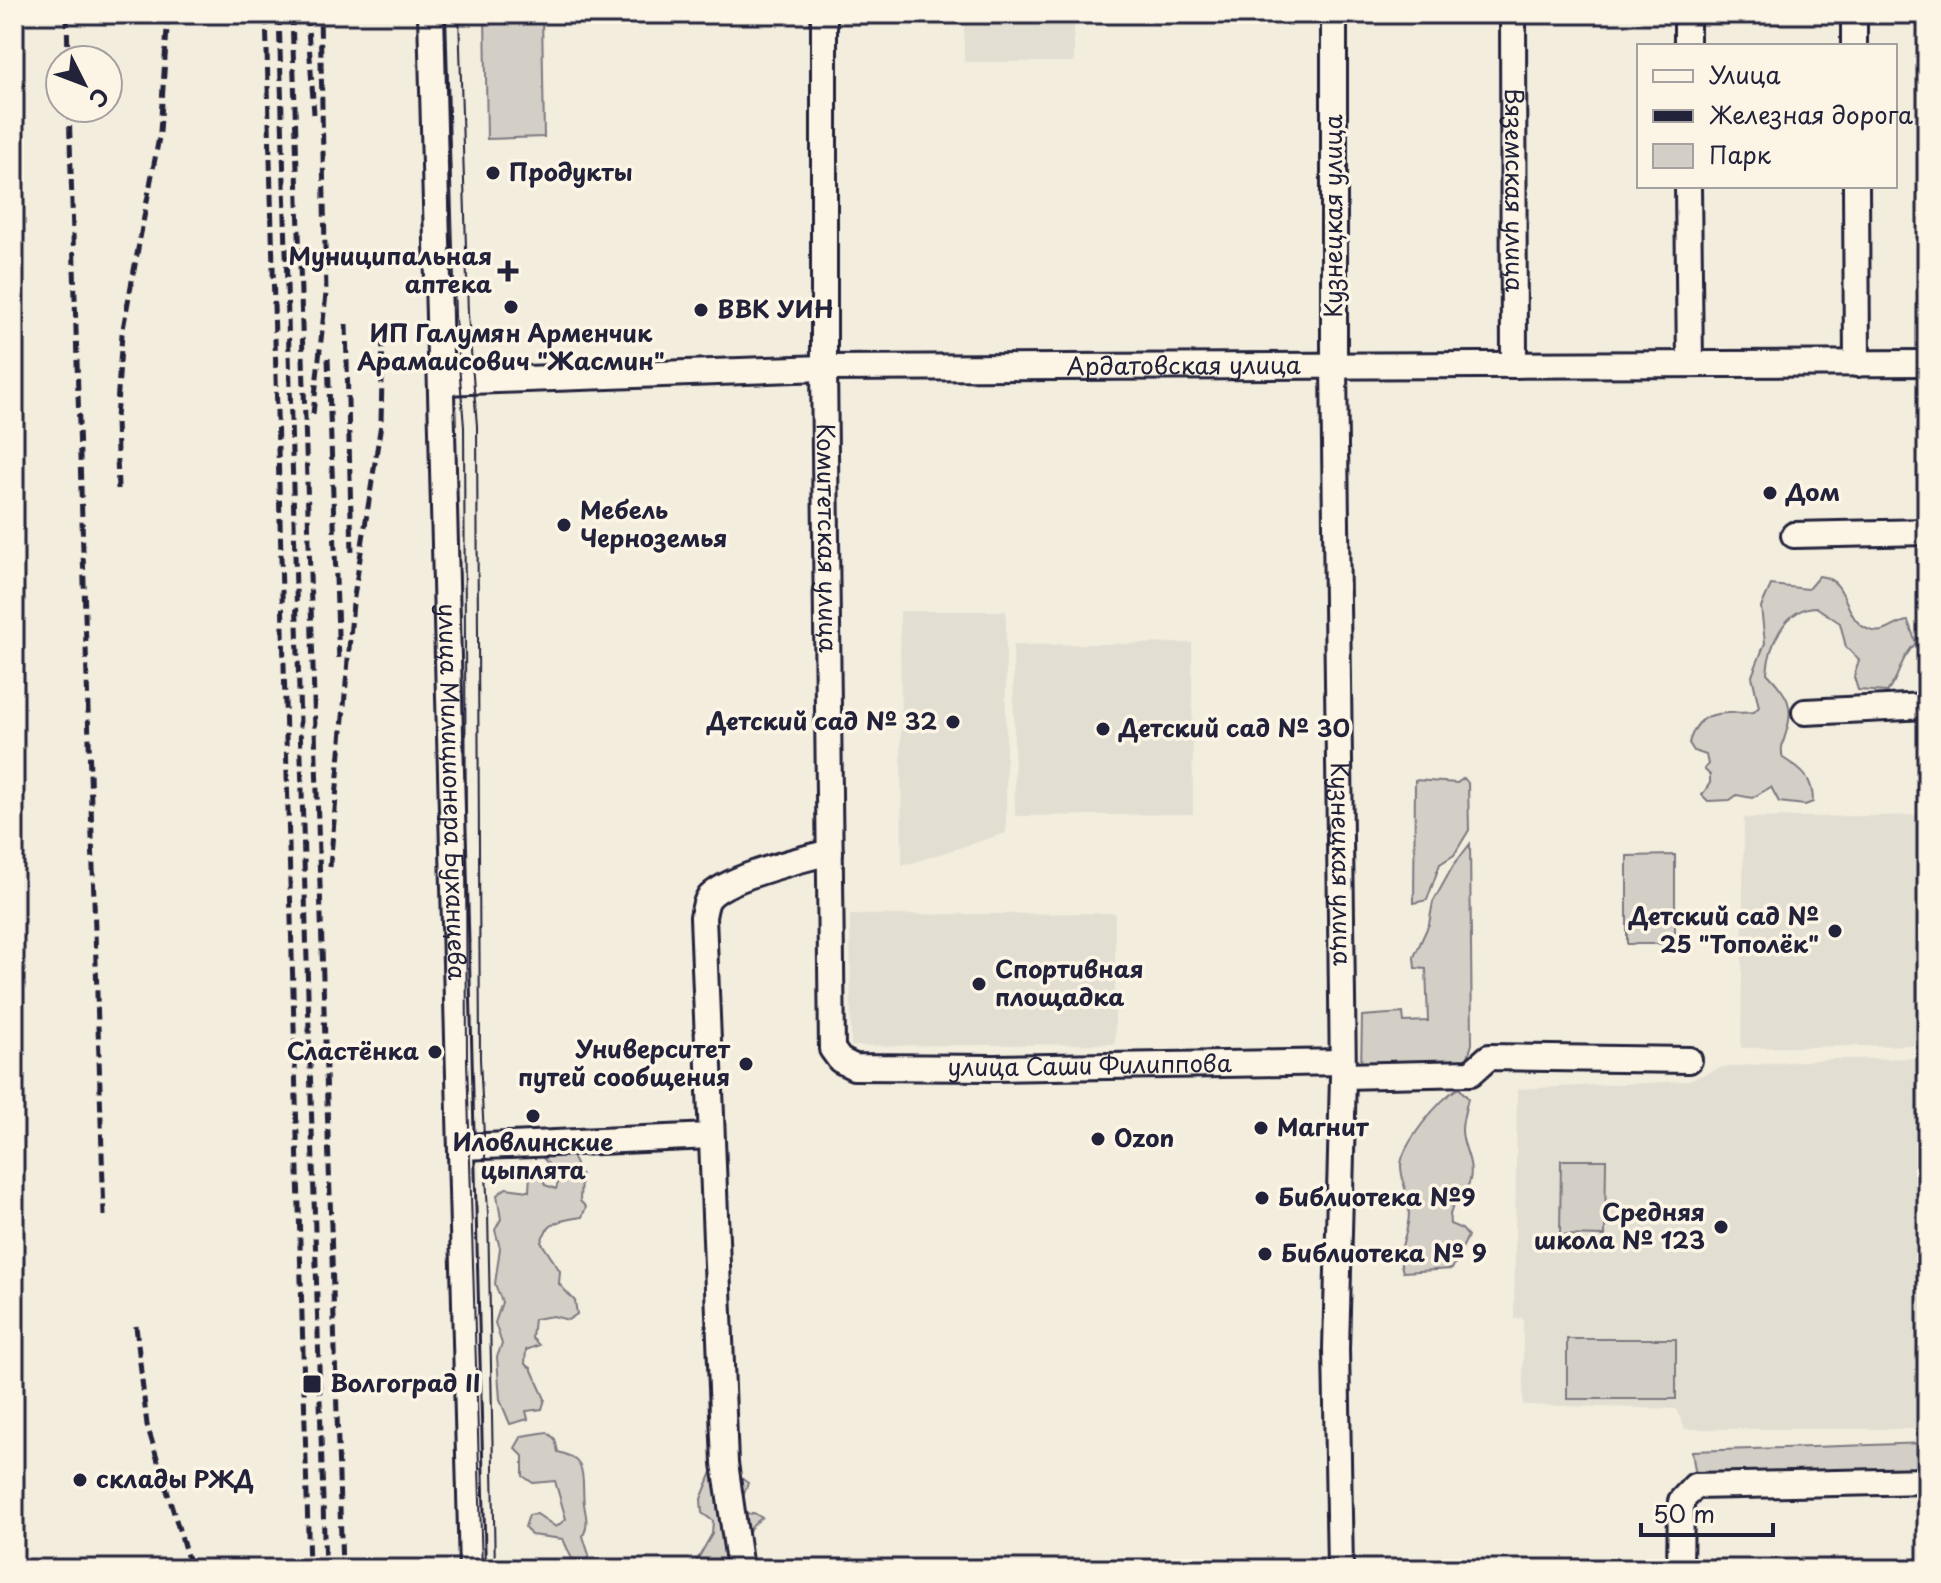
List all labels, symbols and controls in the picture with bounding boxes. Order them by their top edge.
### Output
north arrow [44,44,124,124]
legend [1637,44,1897,188]
text: Улица [1709,56,1781,92]
text: С [82,81,118,116]
street label: Вяземская улица [1497,88,1534,292]
text: Железная дорога [1709,96,1913,132]
street label: Кузнецкая улица [1314,114,1350,318]
text: Парк [1709,136,1772,172]
place label: Продукты [509,153,633,189]
marker: Продукты [484,164,502,182]
place label: Муниципальная аптека [289,237,493,301]
marker: Муниципальная аптека [499,262,517,280]
place label: ВВК УИН [717,290,834,326]
marker: ИП Галумян Арменчик Арамаисович "Жасмин" [502,298,520,316]
marker: ВВК УИН [692,301,710,319]
place label: ИП Галумян Арменчик Арамаисович "Жасмин" [357,314,665,378]
street label: Ардатовская улица [1067,346,1301,383]
street label: Комитетская улица [809,423,847,653]
place label: Дом [1785,473,1840,509]
marker: Дом [1761,484,1779,502]
place label: Мебель Черноземья [580,491,727,555]
marker: Мебель Черноземья [555,516,573,534]
street label: улица Милиционера Буханцева [431,603,476,981]
place label: Детский сад № 32 [706,702,937,738]
place label: Детский сад № 30 [1118,709,1350,745]
marker: Детский сад № 32 [944,713,962,731]
marker: Детский сад № 30 [1094,720,1112,738]
street label: Кузнецкая улица [1323,762,1362,966]
place label: Детский сад № 25 "Тополёк" [1628,897,1819,961]
marker: Детский сад № 25 "Тополёк" [1826,922,1844,940]
place label: Спортивная площадка [995,950,1144,1014]
marker: Спортивная площадка [970,975,988,993]
place label: Университет путей сообщения [518,1030,731,1094]
place label: Сластёнка [287,1032,420,1068]
marker: Сластёнка [426,1043,444,1061]
street label: улица Саши Филиппова [948,1044,1232,1084]
marker: Университет путей сообщения [737,1055,755,1073]
marker: Иловлинские цыплята [524,1107,542,1125]
place label: Магнит [1277,1108,1370,1144]
place label: Ozon [1114,1119,1174,1155]
marker: Магнит [1252,1119,1270,1137]
place label: Иловлинские цыплята [453,1123,613,1187]
marker: Ozon [1089,1130,1107,1148]
place label: Библиотека №9 [1278,1178,1476,1214]
marker: Библиотека №9 [1253,1189,1271,1207]
place label: Средняя школа № 123 [1534,1193,1705,1257]
marker: Средняя школа № 123 [1712,1218,1730,1236]
place label: Библиотека № 9 [1281,1234,1487,1270]
marker: Библиотека № 9 [1256,1245,1274,1263]
place label: Волгоград II [330,1364,480,1400]
marker: Волгоград II [301,1373,323,1395]
place label: склады РЖД [96,1460,254,1496]
marker: склады РЖД [71,1471,89,1489]
scale bar [1641,1487,1773,1537]
text: 50 m [1653,1495,1715,1531]

